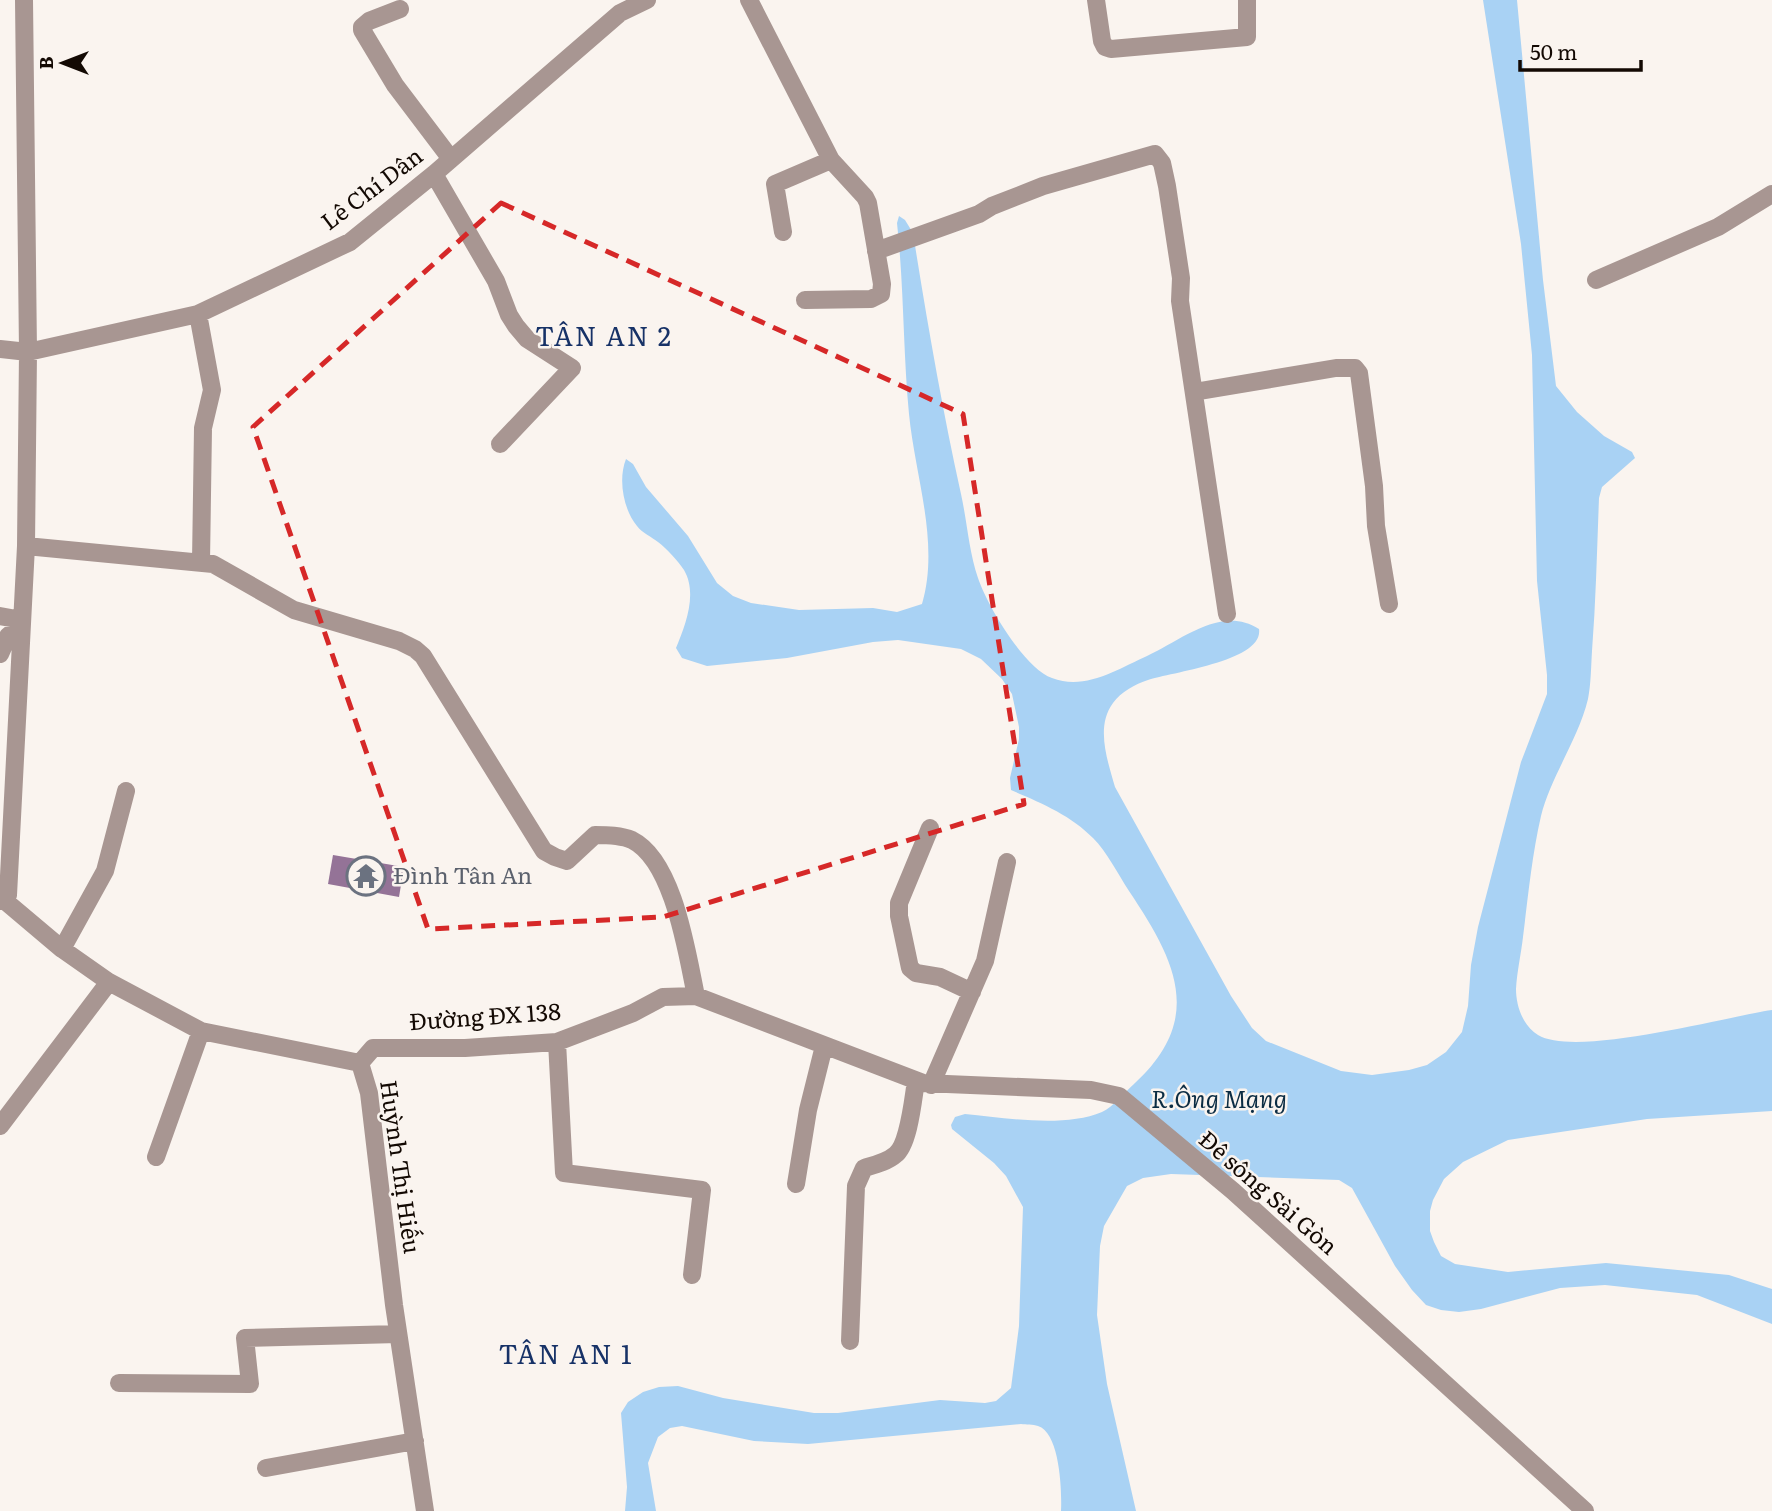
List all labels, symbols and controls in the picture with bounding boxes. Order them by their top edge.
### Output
north arrow [28,28,98,98]
scale bar [1520,28,1641,72]
text: 50 m [1530,35,1577,66]
text: B [31,56,59,70]
street label: Lê Chí Dân [313,138,429,237]
district label: TÂN AN 2 [535,315,673,354]
temple icon: Đình Tân An [345,855,387,897]
place label: Đình Tân An [393,857,532,891]
street label: Đường ĐX 138 [408,993,562,1037]
street label: Huỳnh Thị Hiếu [373,1078,431,1256]
water label: R.Ông Mạng [1151,1080,1287,1115]
street label: Đê sông Sài Gòn [1192,1121,1346,1262]
district label: TÂN AN 1 [498,1333,634,1372]

